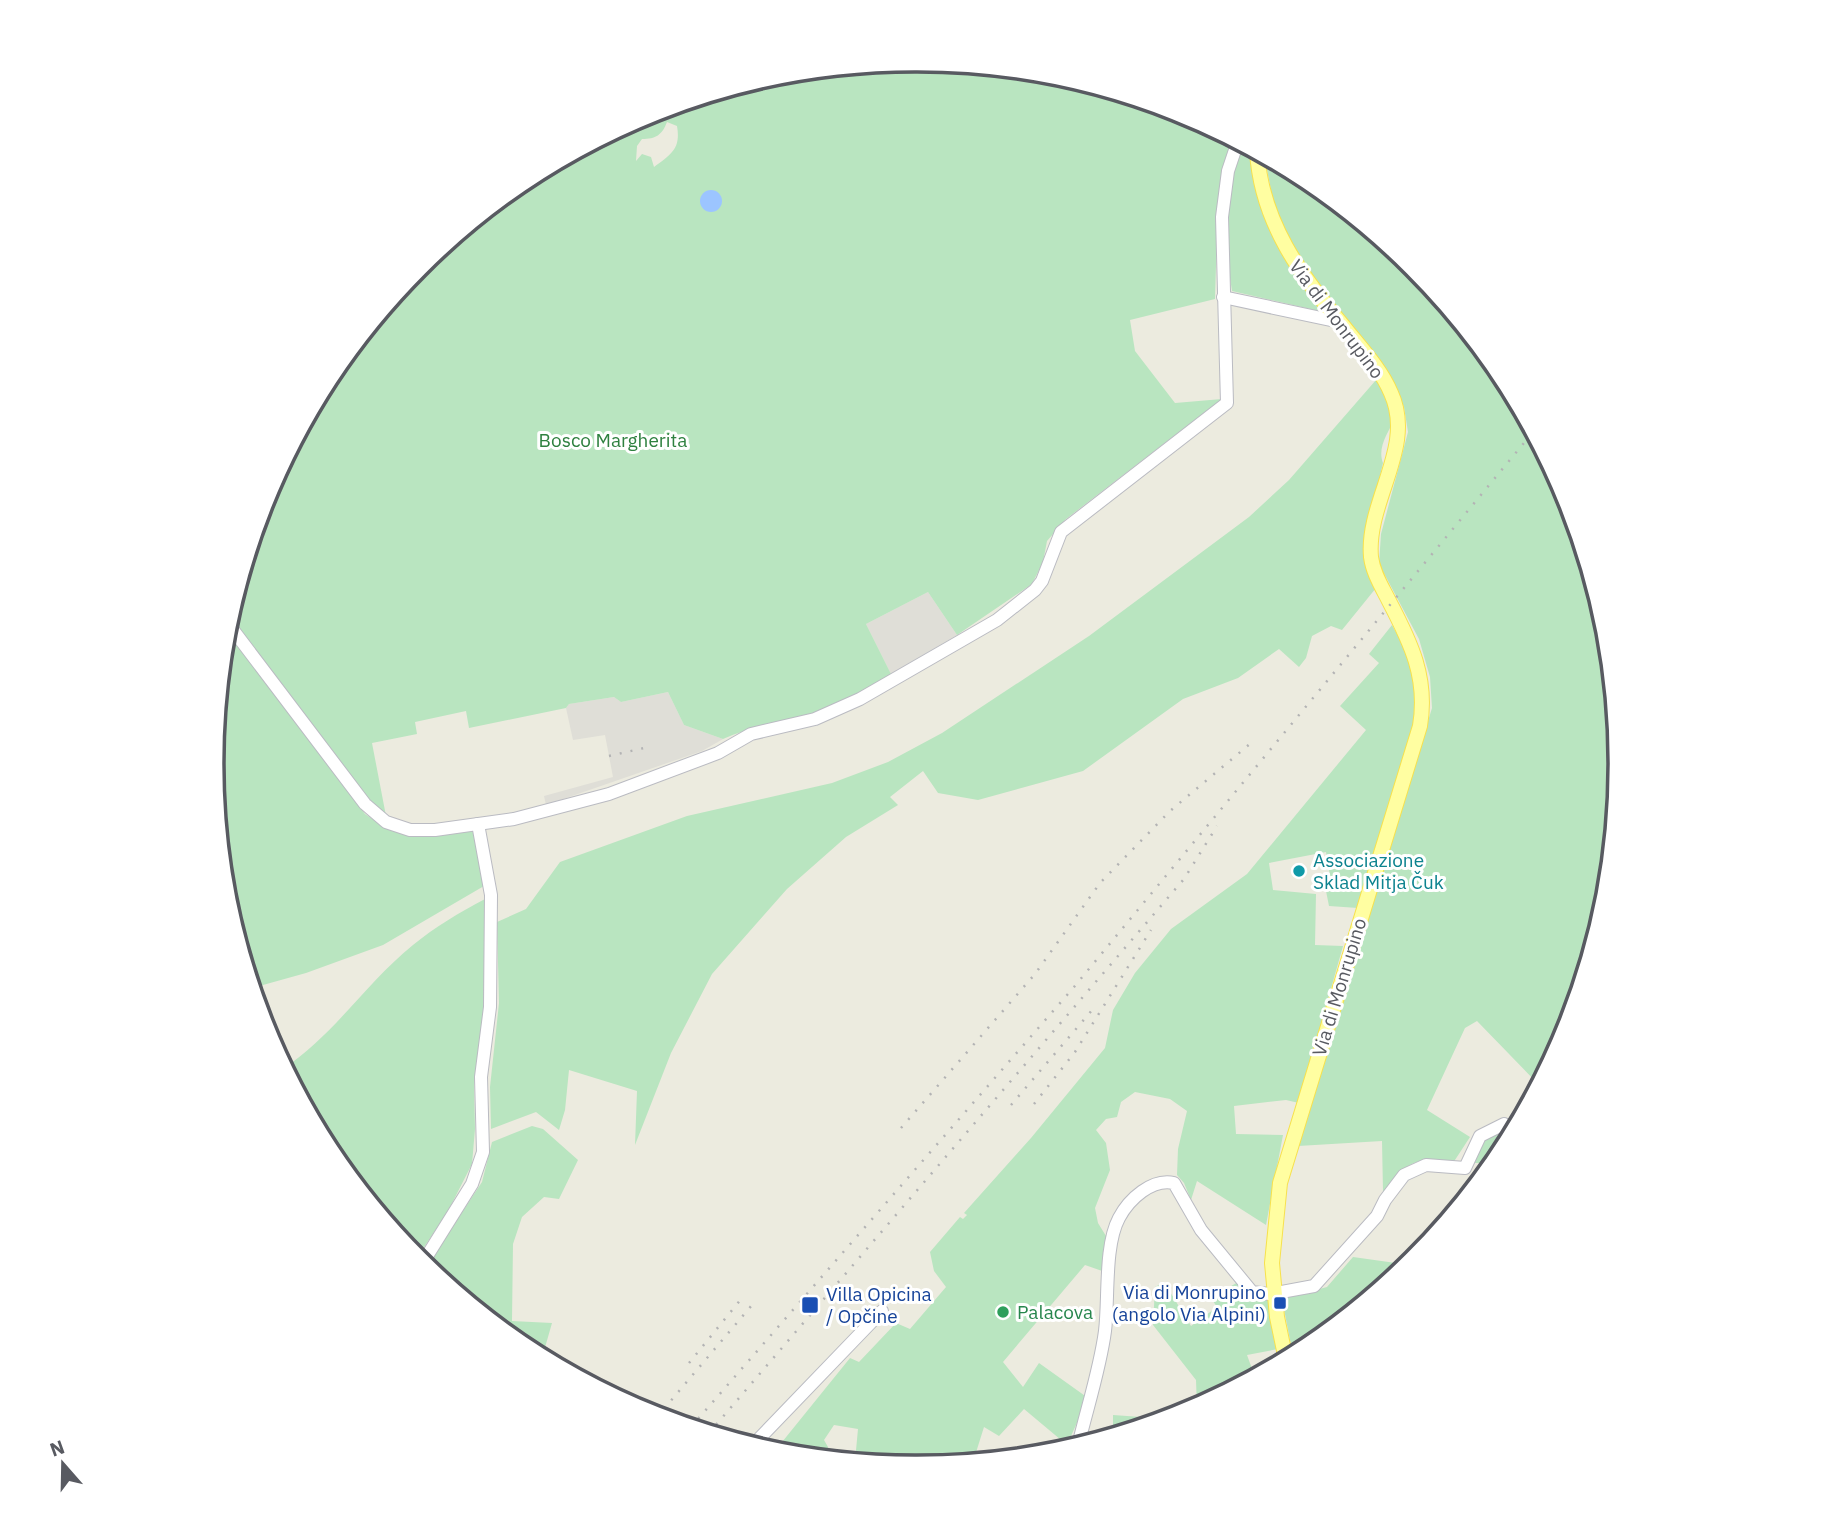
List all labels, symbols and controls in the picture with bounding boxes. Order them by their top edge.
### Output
street label: Via di Monrupino [1284,255,1390,383]
park label: Bosco Margherita [539,428,687,452]
place label: Associazione Sklad Mitja Čuk [1313,848,1444,894]
marker: Associazione Sklad Mitja Čuk [1291,863,1307,879]
street label: Via di Monrupino [1307,915,1371,1059]
place label: Via di Monrupino (angolo Via Alpini) [1112,1280,1266,1326]
place label: Villa Opicina / Opčine [826,1282,932,1328]
marker: Villa Opicina / Opčine [800,1295,820,1315]
marker: Via di Monrupino (angolo Via Alpini) [1272,1295,1288,1311]
place label: Palacova [1017,1300,1093,1324]
marker: Palacova [995,1304,1011,1320]
north arrow [28,1429,98,1499]
text: N [47,1434,68,1462]

